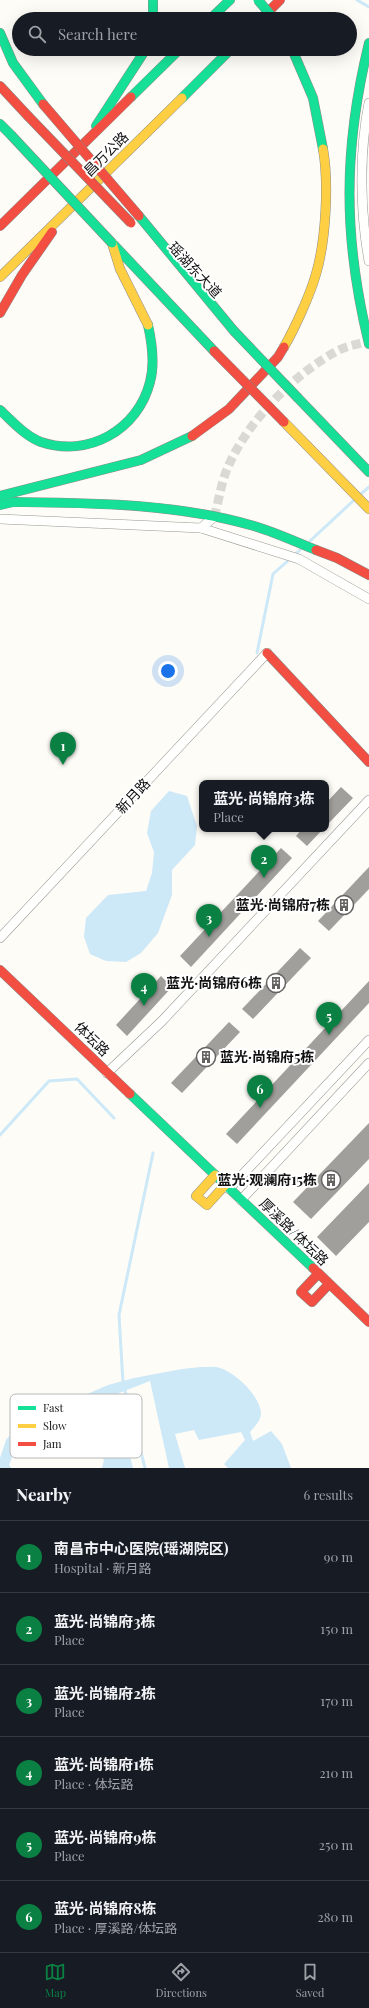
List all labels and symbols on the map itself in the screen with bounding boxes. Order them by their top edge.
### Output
street label: 昌万公路 [79,127,132,180]
street label: 瑶湖东大道 [165,238,226,302]
your location [158,661,178,681]
pin: 1 [50,732,76,765]
street label: 新月路 [111,774,154,817]
pin: 2 [251,845,277,878]
building icon: 蓝光·尚锦府7栋 [333,894,355,916]
place label: 蓝光·尚锦府7栋 [236,895,330,914]
pin: 3 [196,904,222,937]
building icon: 蓝光·尚锦府6栋 [265,972,287,994]
pin: 4 [131,973,157,1006]
place label: 蓝光·尚锦府6栋 [166,973,262,992]
pin: 5 [316,1002,342,1035]
street label: 体坛路 [71,1017,114,1060]
building icon: 蓝光·尚锦府5栋 [195,1046,217,1068]
place label: 蓝光·尚锦府5栋 [220,1047,314,1066]
pin: 6 [247,1075,273,1108]
building icon: 蓝光·观澜府15栋 [320,1169,342,1191]
place label: 蓝光·观澜府15栋 [217,1170,317,1189]
street label: 厚溪路/体坛路 [256,1194,333,1269]
legend [10,1394,142,1458]
text: Fast [43,1400,63,1415]
text: Slow [43,1418,67,1433]
text: Jam [42,1436,62,1451]

